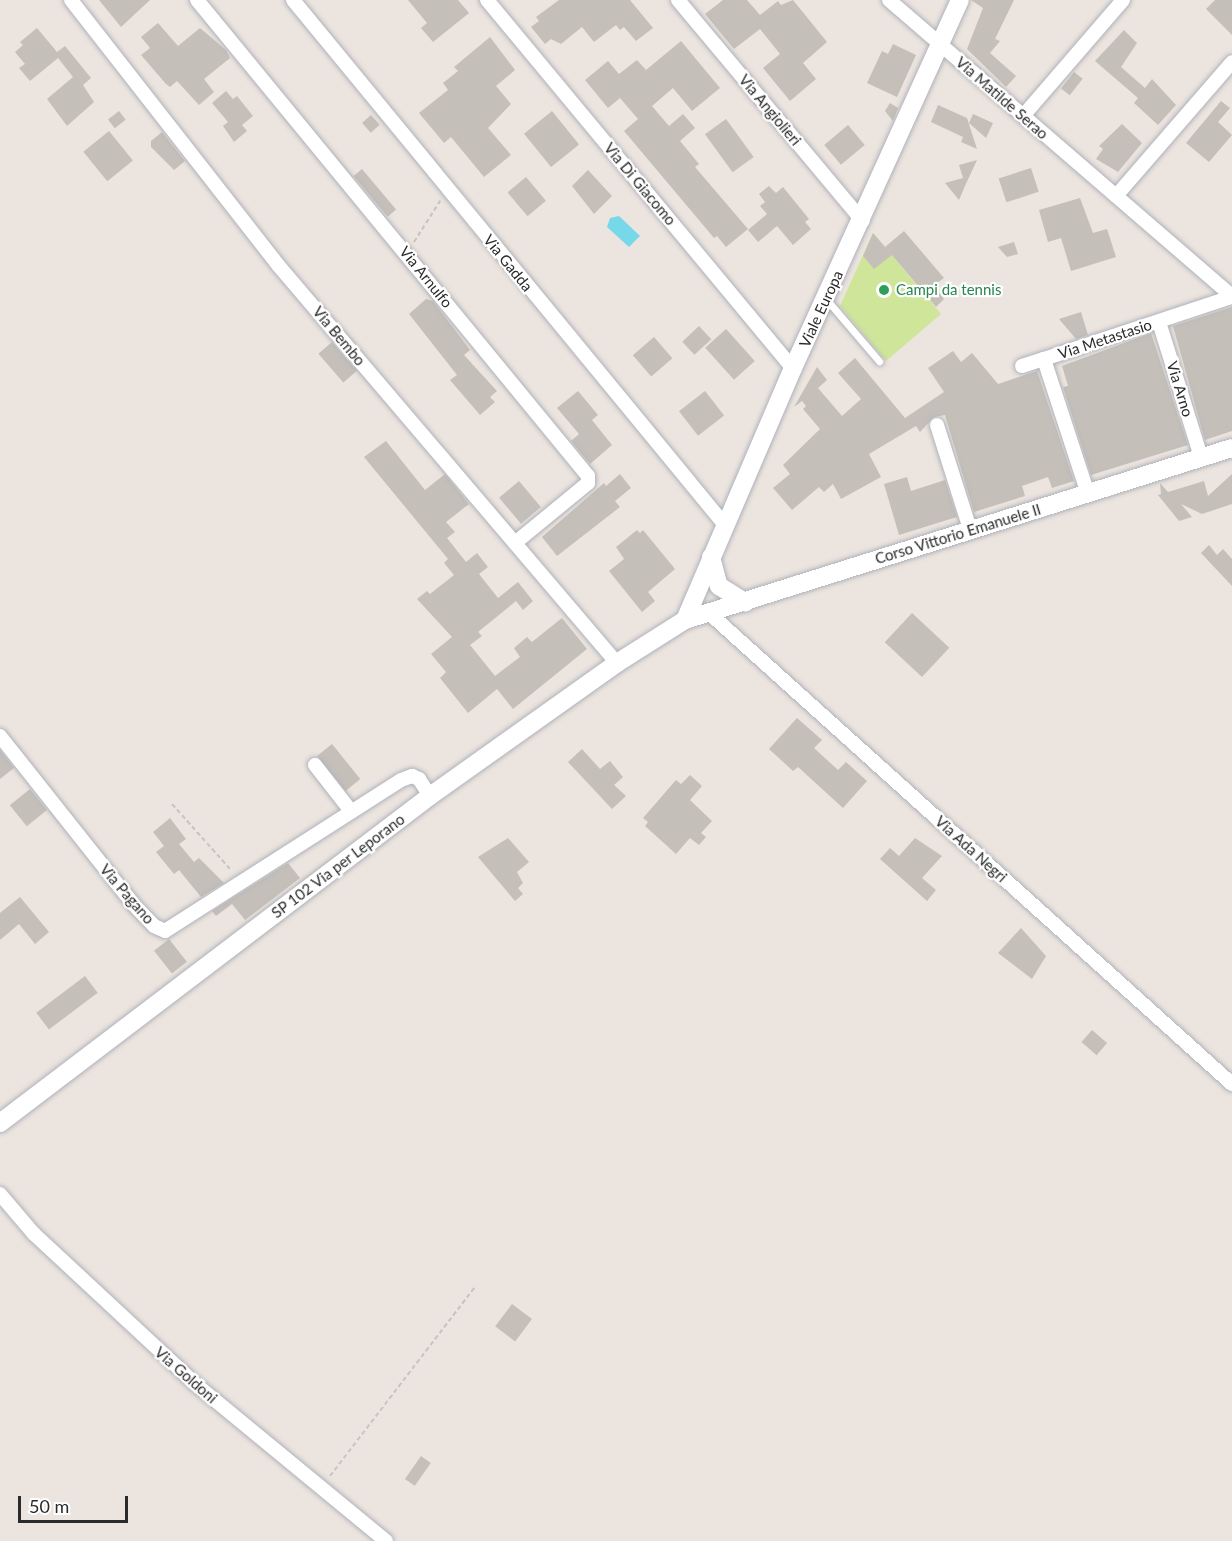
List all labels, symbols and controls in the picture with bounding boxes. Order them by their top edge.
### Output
street label: Via Matilde Serao [952,53,1052,143]
street label: Via Angiolieri [735,71,805,149]
street label: Via Di Giacomo [600,139,680,229]
street label: Via Gadda [480,231,536,295]
street label: Via Arnulfo [396,242,456,312]
street label: Viale Europa [795,268,847,350]
place label: Campi da tennis [896,281,1001,299]
marker: Campi da tennis [877,283,891,297]
street label: Via Bembo [309,303,369,369]
street label: Via Metastasio [1056,315,1154,363]
street label: Via Arno [1163,359,1197,419]
street label: Corso Vittorio Emanuele II [873,500,1043,568]
street label: SP 102 Via per Leporano [267,810,409,922]
street label: Via Ada Negri [931,812,1011,886]
street label: Via Pagano [96,860,158,928]
street label: Via Goldoni [151,1343,221,1407]
scale bar [21,1484,130,1522]
text: 50 m [29,1495,69,1517]

